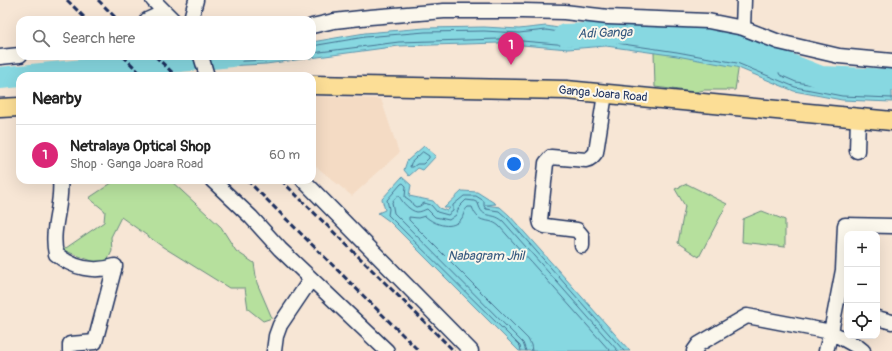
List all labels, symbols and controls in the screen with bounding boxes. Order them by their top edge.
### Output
search box [16,16,316,60]
water label: Adi Ganga [578,24,633,42]
icon: search [30,27,52,49]
text: Search here [62,29,135,48]
pin: 1 [498,32,524,65]
street label: Ganga Joara Road [558,83,648,105]
text: Nearby [32,88,81,109]
text: Netralaya Optical Shop [70,137,211,156]
text: 1 [42,147,48,163]
text: 60 m [269,147,300,163]
your location [504,154,524,174]
text: Shop · Ganga Joara Road [70,156,203,172]
map controls [844,231,880,339]
button: + [844,231,880,267]
water label: Nabagram Jhil [448,248,526,264]
button: − [844,267,880,303]
button: locate [844,303,880,339]

